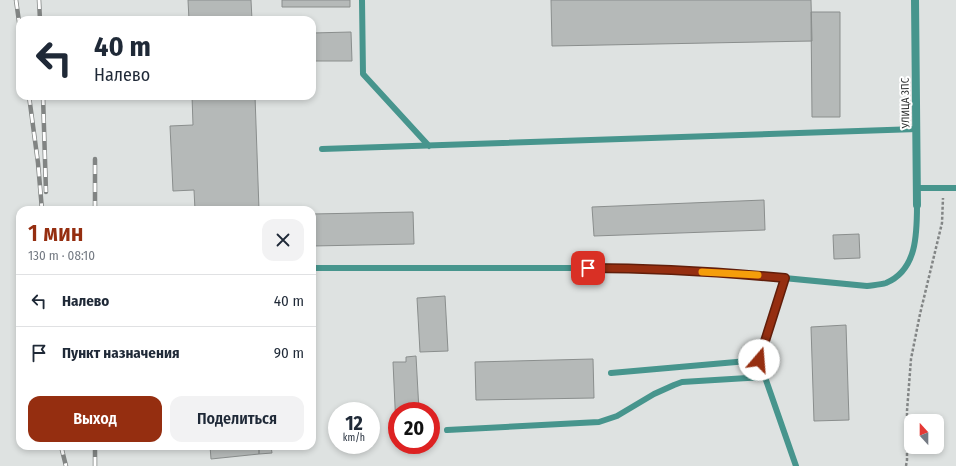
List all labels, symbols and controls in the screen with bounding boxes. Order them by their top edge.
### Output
text: 40 m [94,30,151,63]
icon: left [28,32,80,84]
text: Налево [94,64,150,86]
street label: УЛИЦА 3ПС [899,77,912,129]
text: 1 мин [28,219,84,247]
button: close [262,219,304,261]
text: 130 m · 08:10 [28,248,95,263]
pin [571,251,605,285]
icon: arrive [577,257,599,279]
icon: left [28,290,50,312]
text: Налево [62,292,109,310]
text: 40 m [274,292,304,310]
position arrow [738,339,780,381]
icon: arrive [28,342,50,364]
text: Пункт назначения [62,344,180,362]
text: 90 m [274,344,304,362]
button: Выход [28,396,162,442]
button: Поделиться [170,396,304,442]
speed limit sign: 20 [388,402,440,454]
text: 12 [345,411,363,435]
north arrow [904,414,944,454]
map controls [904,414,944,454]
text: km/h [343,432,365,444]

